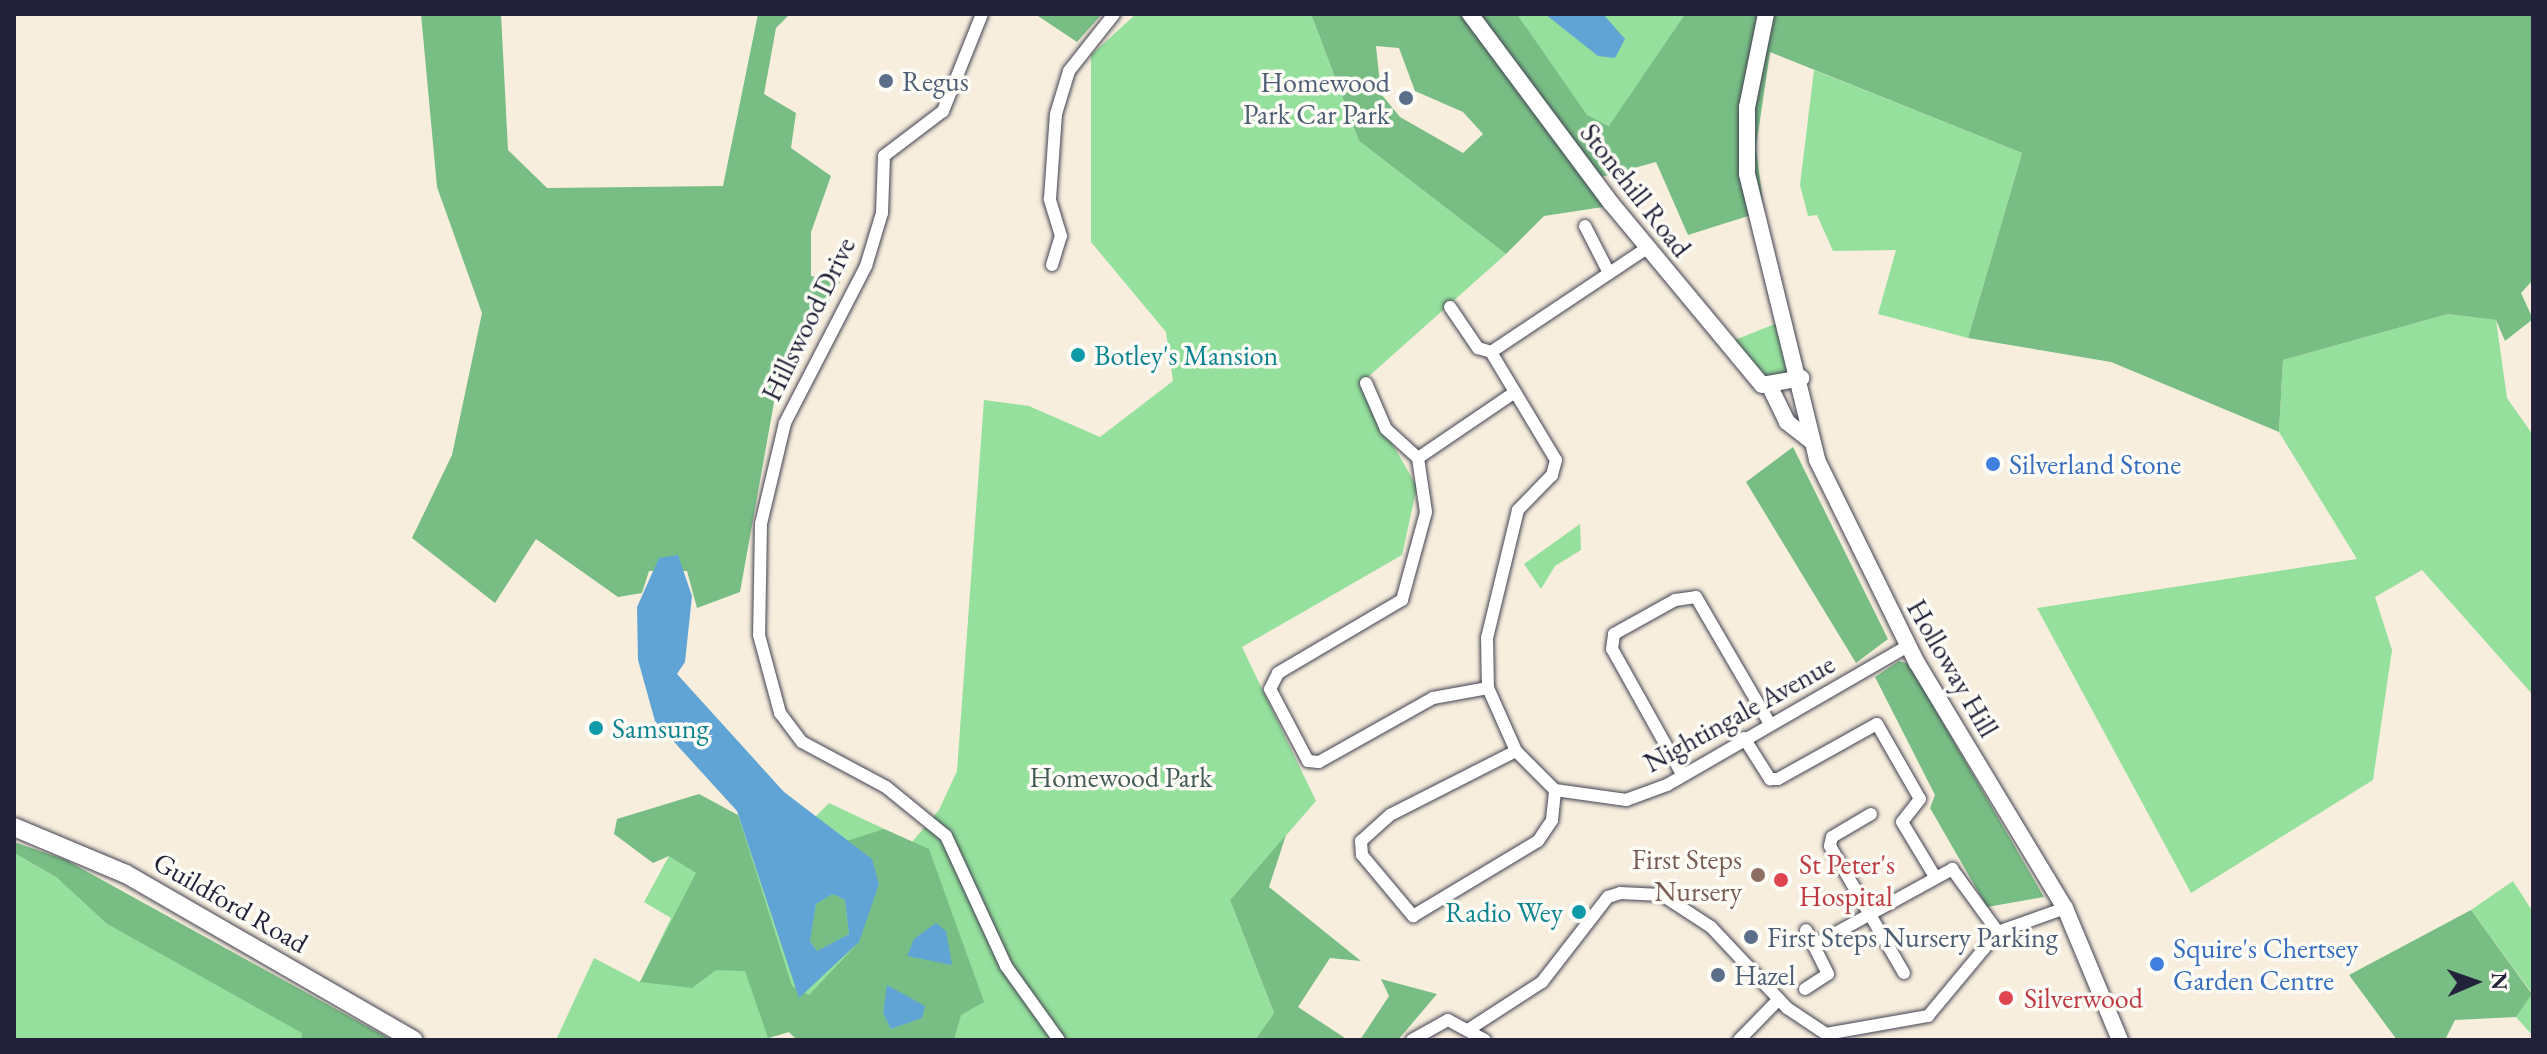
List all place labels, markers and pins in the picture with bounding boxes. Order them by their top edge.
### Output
place label: Regus [902,64,969,98]
place label: Homewood Park Car Park [1243,65,1390,131]
marker: Regus [877,72,895,90]
marker: Homewood Park Car Park [1397,89,1415,107]
place label: Botley's Mansion [1094,338,1278,372]
marker: Botley's Mansion [1069,346,1087,364]
place label: Silverland Stone [2009,447,2181,481]
marker: Silverland Stone [1984,455,2002,473]
place label: Samsung [612,711,709,745]
marker: Samsung [587,719,605,737]
place label: First Steps Nursery [1632,842,1742,908]
place label: St Peter's Hospital [1799,847,1895,913]
marker: First Steps Nursery [1749,866,1767,884]
marker: St Peter's Hospital [1770,869,1792,891]
place label: Radio Wey [1445,895,1563,929]
marker: Radio Wey [1570,903,1588,921]
place label: First Steps Nursery Parking [1767,920,2058,954]
marker: First Steps Nursery Parking [1742,928,1760,946]
place label: Squire's Chertsey Garden Centre [2173,931,2358,997]
marker: Squire's Chertsey Garden Centre [2148,955,2166,973]
place label: Hazel [1734,958,1795,992]
marker: Hazel [1709,966,1727,984]
place label: Silverwood [2024,981,2143,1015]
marker: Silverwood [1995,987,2017,1009]

